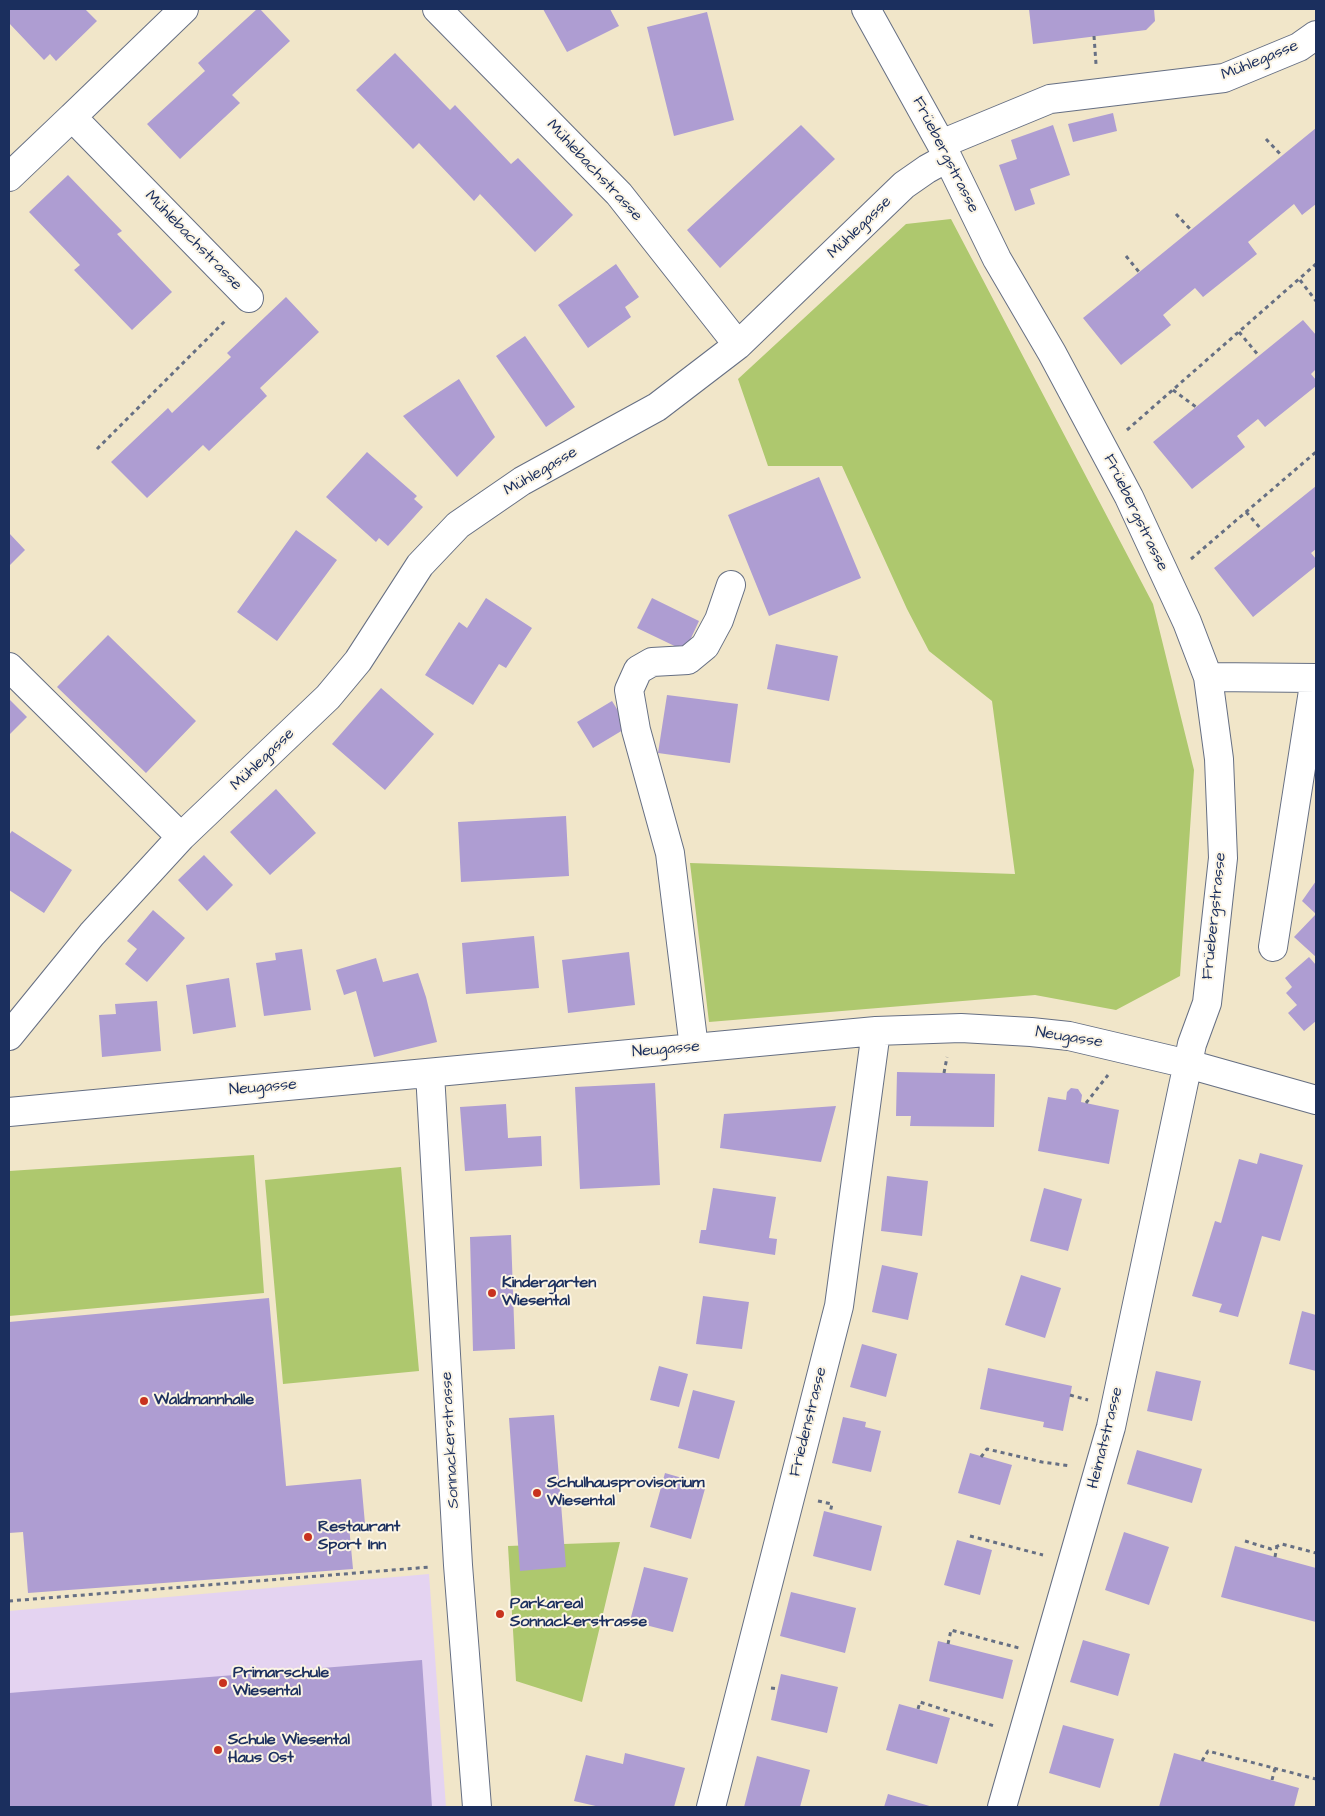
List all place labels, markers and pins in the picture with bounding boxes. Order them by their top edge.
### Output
place label: Kindergarten Wiesental [502,1274,596,1312]
marker: Kindergarten Wiesental [486,1287,498,1299]
place label: Waldmannhalle [154,1391,254,1411]
marker: Waldmannhalle [138,1395,150,1407]
place label: Schulhausprovisorium Wiesental [547,1474,704,1512]
marker: Schulhausprovisorium Wiesental [531,1487,543,1499]
place label: Restaurant Sport Inn [318,1518,400,1556]
marker: Restaurant Sport Inn [302,1531,314,1543]
place label: Parkareal Sonnackerstrasse [510,1595,647,1633]
marker: Parkareal Sonnackerstrasse [494,1608,506,1620]
place label: Primarschule Wiesental [233,1664,329,1702]
marker: Primarschule Wiesental [217,1677,229,1689]
place label: Schule Wiesental Haus Ost [228,1731,350,1769]
marker: Schule Wiesental Haus Ost [212,1744,224,1756]

